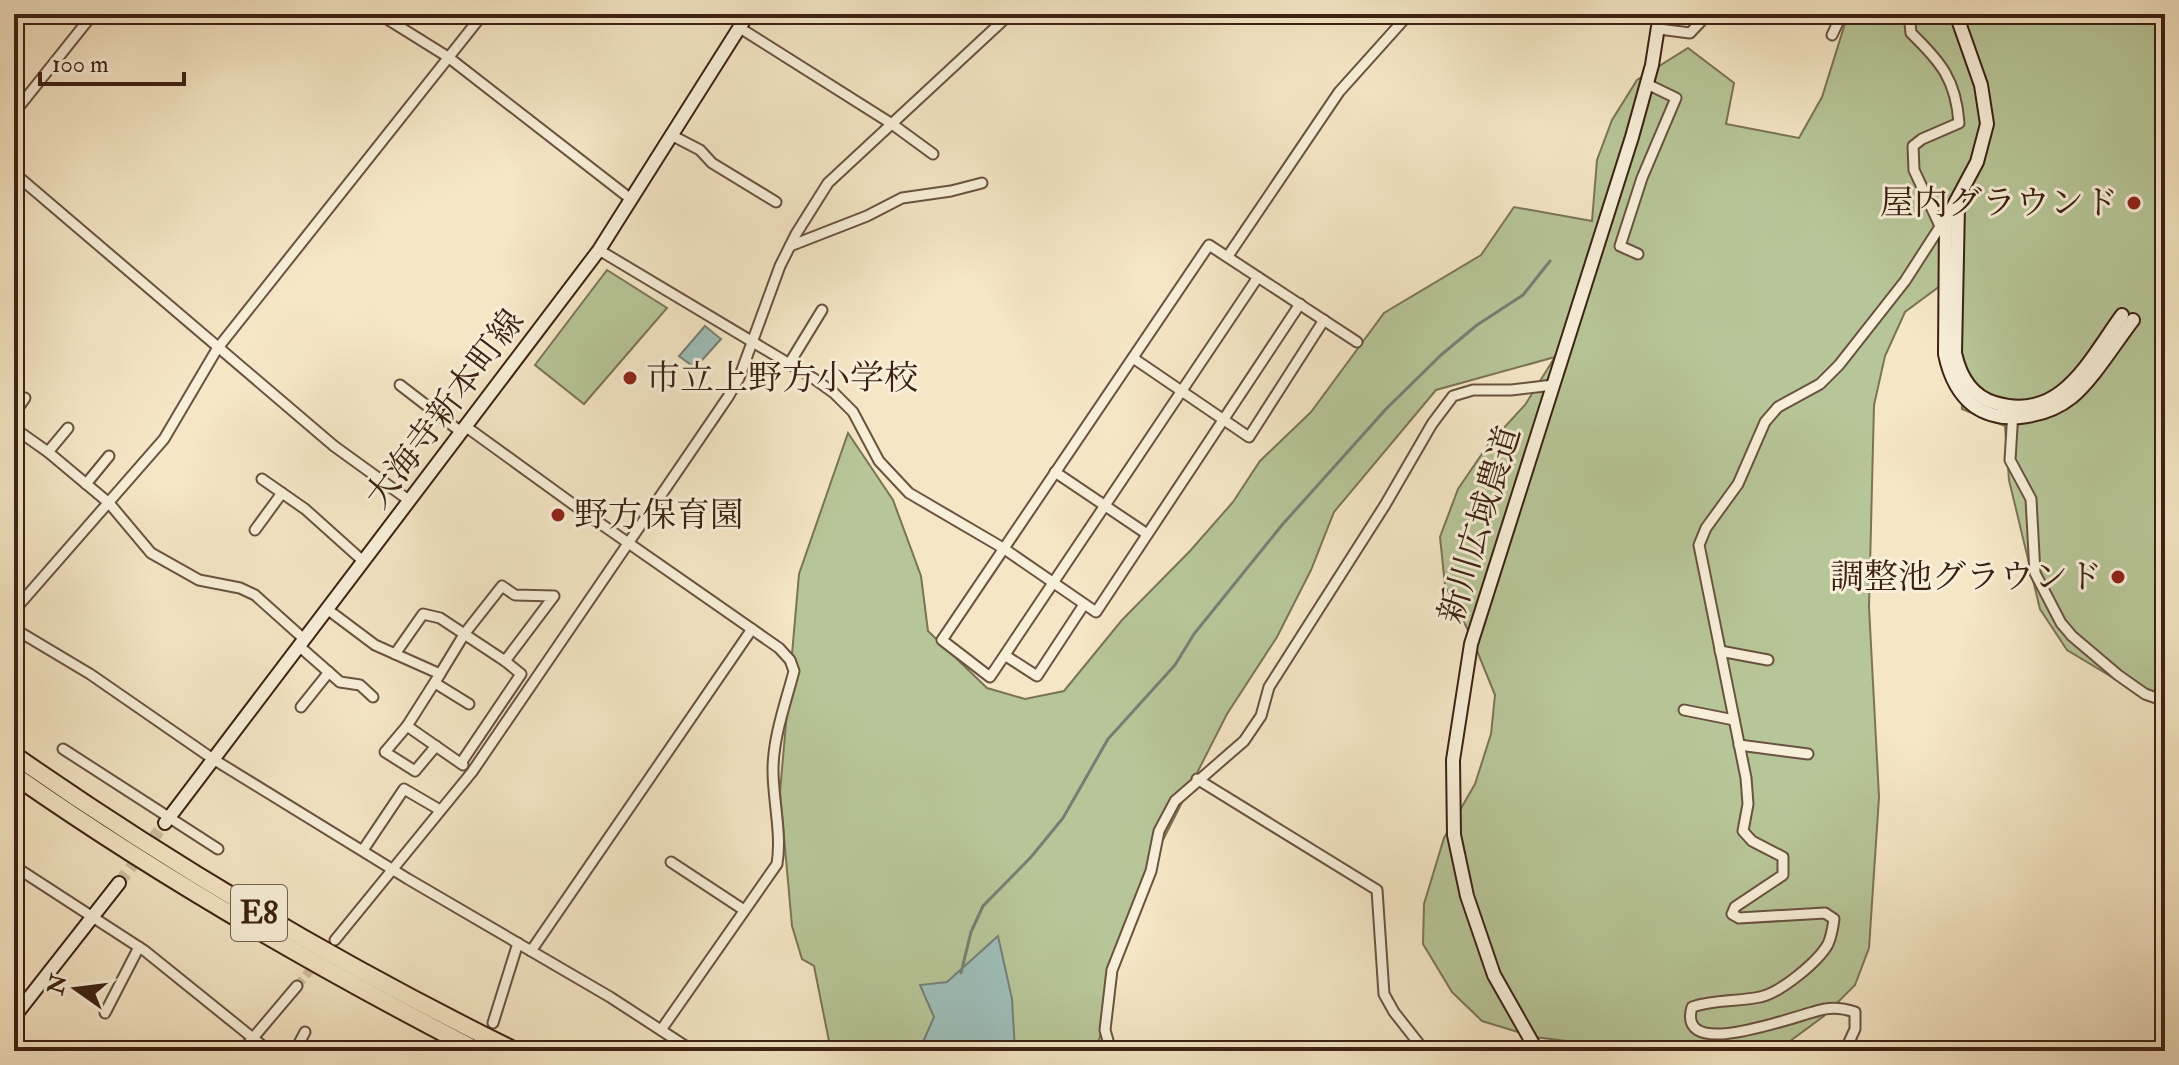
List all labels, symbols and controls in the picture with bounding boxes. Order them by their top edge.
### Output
scale bar [40,36,184,86]
text: 100 m [52,49,109,80]
place label: 屋内グラウンド [1880,182,2118,225]
marker: 屋内グラウンド [2125,194,2143,212]
street label: 大海寺新本町線 [356,301,534,517]
place label: 市立上野方小学校 [646,357,918,400]
marker: 市立上野方小学校 [621,369,639,387]
street label: 新川広域農道 [1430,421,1530,629]
place label: 野方保育園 [574,494,744,537]
marker: 野方保育園 [549,506,567,524]
place label: 調整池グラウンド [1830,556,2102,599]
marker: 調整池グラウンド [2109,568,2127,586]
road number: E8 [231,885,287,941]
north arrow [36,949,116,1029]
text: N [41,971,74,998]

